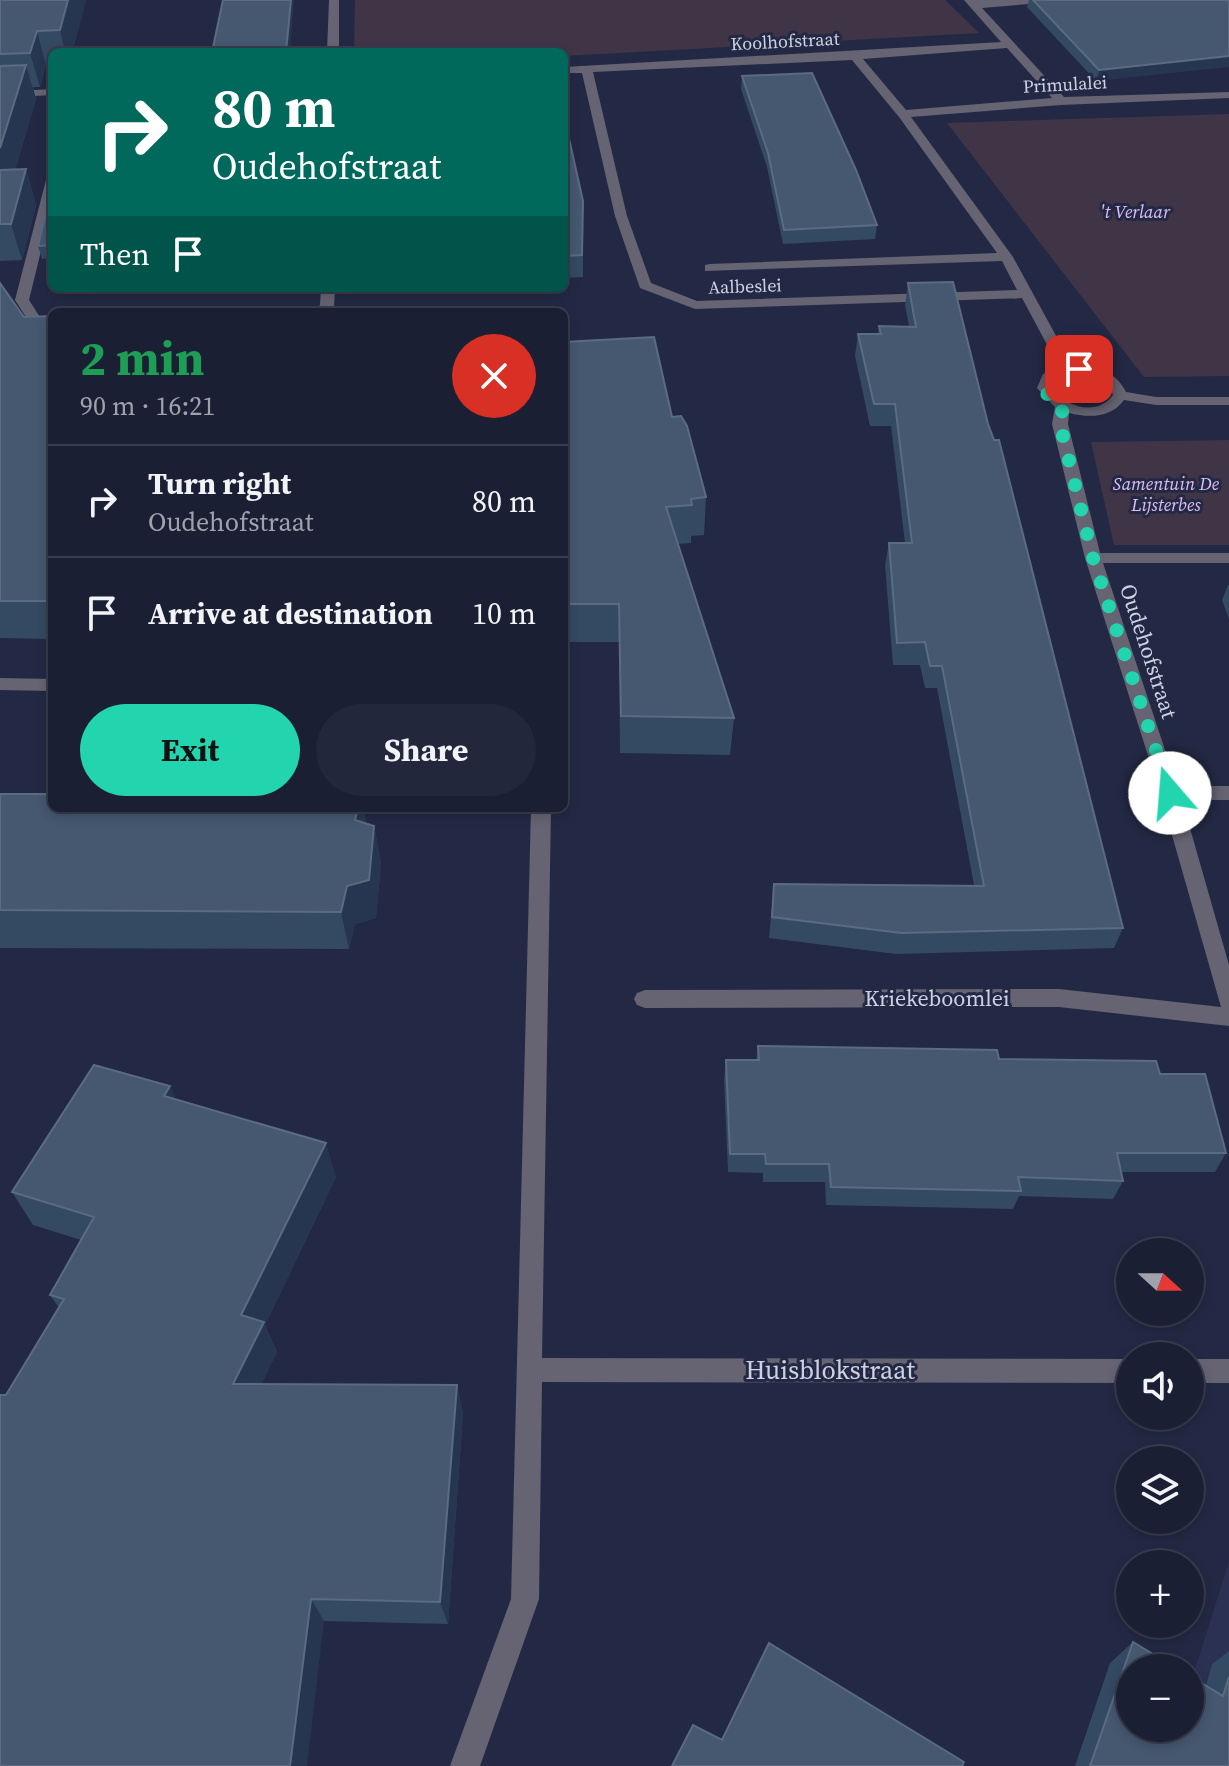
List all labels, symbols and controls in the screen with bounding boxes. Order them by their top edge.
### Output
street label: Koolhofstraat [730,26,840,56]
text: 80 m [212,69,335,146]
street label: Primulalei [1022,69,1108,99]
icon: right [80,80,184,184]
text: Oudehofstraat [212,142,441,191]
park label: 't Verlaar [1100,199,1171,224]
icon: arrive [166,232,210,276]
text: Then [80,234,150,275]
street label: Aalbeslei [708,272,782,300]
text: 2 min [80,325,205,391]
button: close [452,334,536,418]
pin [1045,335,1113,403]
icon: arrive [1057,347,1101,391]
text: 90 m · 16:21 [80,388,215,424]
text: Turn right [148,463,291,504]
park label: Samentuin De Lijsterbes [1113,471,1220,517]
icon: right [80,479,124,523]
text: 80 m [472,481,536,522]
text: Oudehofstraat [148,504,314,540]
street label: Oudehofstraat [1113,580,1185,723]
icon: arrive [80,591,124,635]
text: Arrive at destination [148,593,433,634]
text: 10 m [472,593,536,634]
button: Exit [80,704,300,796]
button: Share [316,704,536,796]
position arrow [1128,751,1212,835]
street label: Kriekeboomlei [864,983,1010,1013]
north arrow [1116,1238,1204,1326]
map controls [1116,1238,1204,1742]
button: sound [1116,1342,1204,1430]
street label: Huisblokstraat [745,1352,915,1388]
button: layers [1116,1446,1204,1534]
button: + [1116,1550,1204,1638]
button: − [1116,1654,1204,1742]

